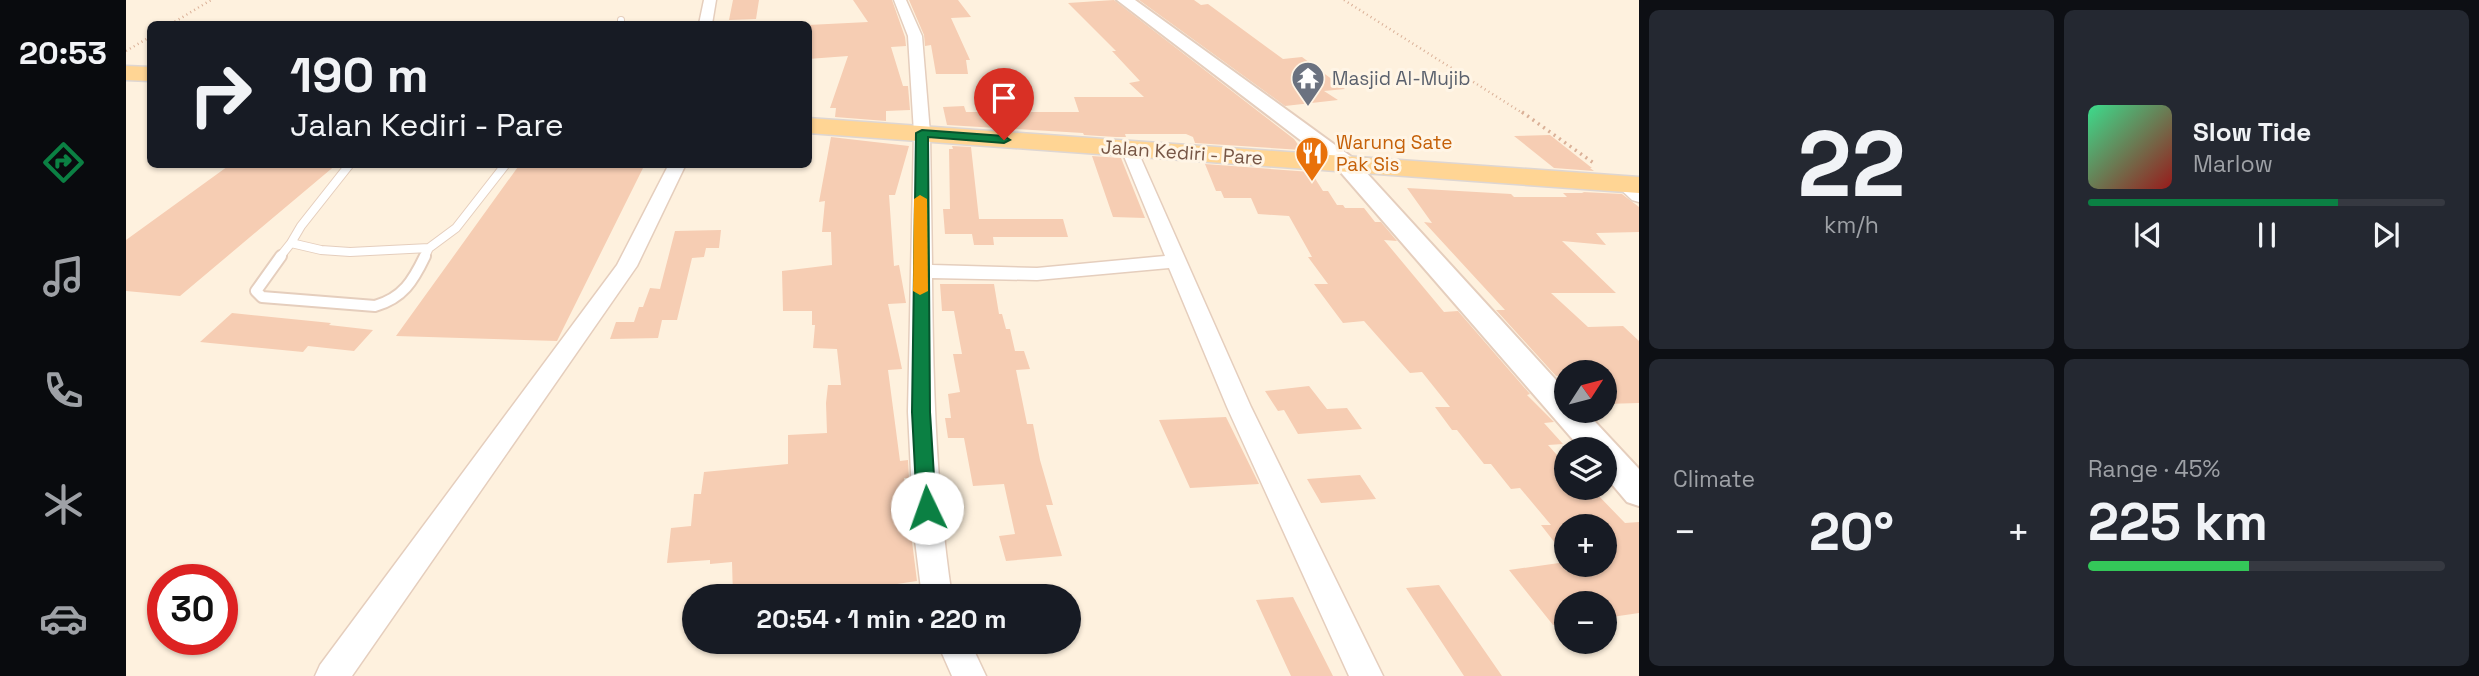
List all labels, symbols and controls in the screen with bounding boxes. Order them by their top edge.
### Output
text: 20:53 [19,33,107,73]
text: 190 m [290,44,428,106]
icon: right [175,49,266,140]
temple icon: Masjid Al-Mujib [1289,59,1327,108]
place label: Masjid Al-Mujib [1332,66,1470,91]
pin [974,68,1034,140]
icon: arrive [985,79,1023,117]
text: Jalan Kediri - Pare [290,105,564,145]
text: 22 [1797,106,1906,223]
text: Slow Tide [2193,115,2311,149]
place label: Warung Sate Pak Sis [1336,130,1452,177]
street label: Jalan Kediri - Pare [1100,134,1264,171]
restaurant icon: Warung Sate Pak Sis [1293,134,1331,183]
icon: directions [39,138,88,187]
text: Marlow [2193,149,2273,179]
text: km/h [1824,210,1879,240]
icon: previous [2129,216,2167,254]
icon: pause [2248,216,2286,254]
icon: next [2367,216,2405,254]
icon: music [39,252,88,301]
north arrow [1554,360,1617,424]
map controls [1554,360,1617,654]
icon: phone [39,366,88,415]
button: layers [1554,437,1617,500]
text: Range · 45% [2088,454,2220,484]
text: Climate [1673,464,1755,494]
position arrow [890,471,964,545]
icon: climate [39,480,88,529]
text: 225 km [2088,489,2268,555]
text: 20° [1809,499,1894,565]
text: − [1673,508,1697,556]
text: + [2006,508,2030,556]
button: + [1554,514,1617,577]
speed limit sign: 30 [147,564,238,655]
button: − [1554,591,1617,654]
icon: car [39,594,88,643]
text: 20:54 · 1 min · 220 m [757,602,1006,636]

